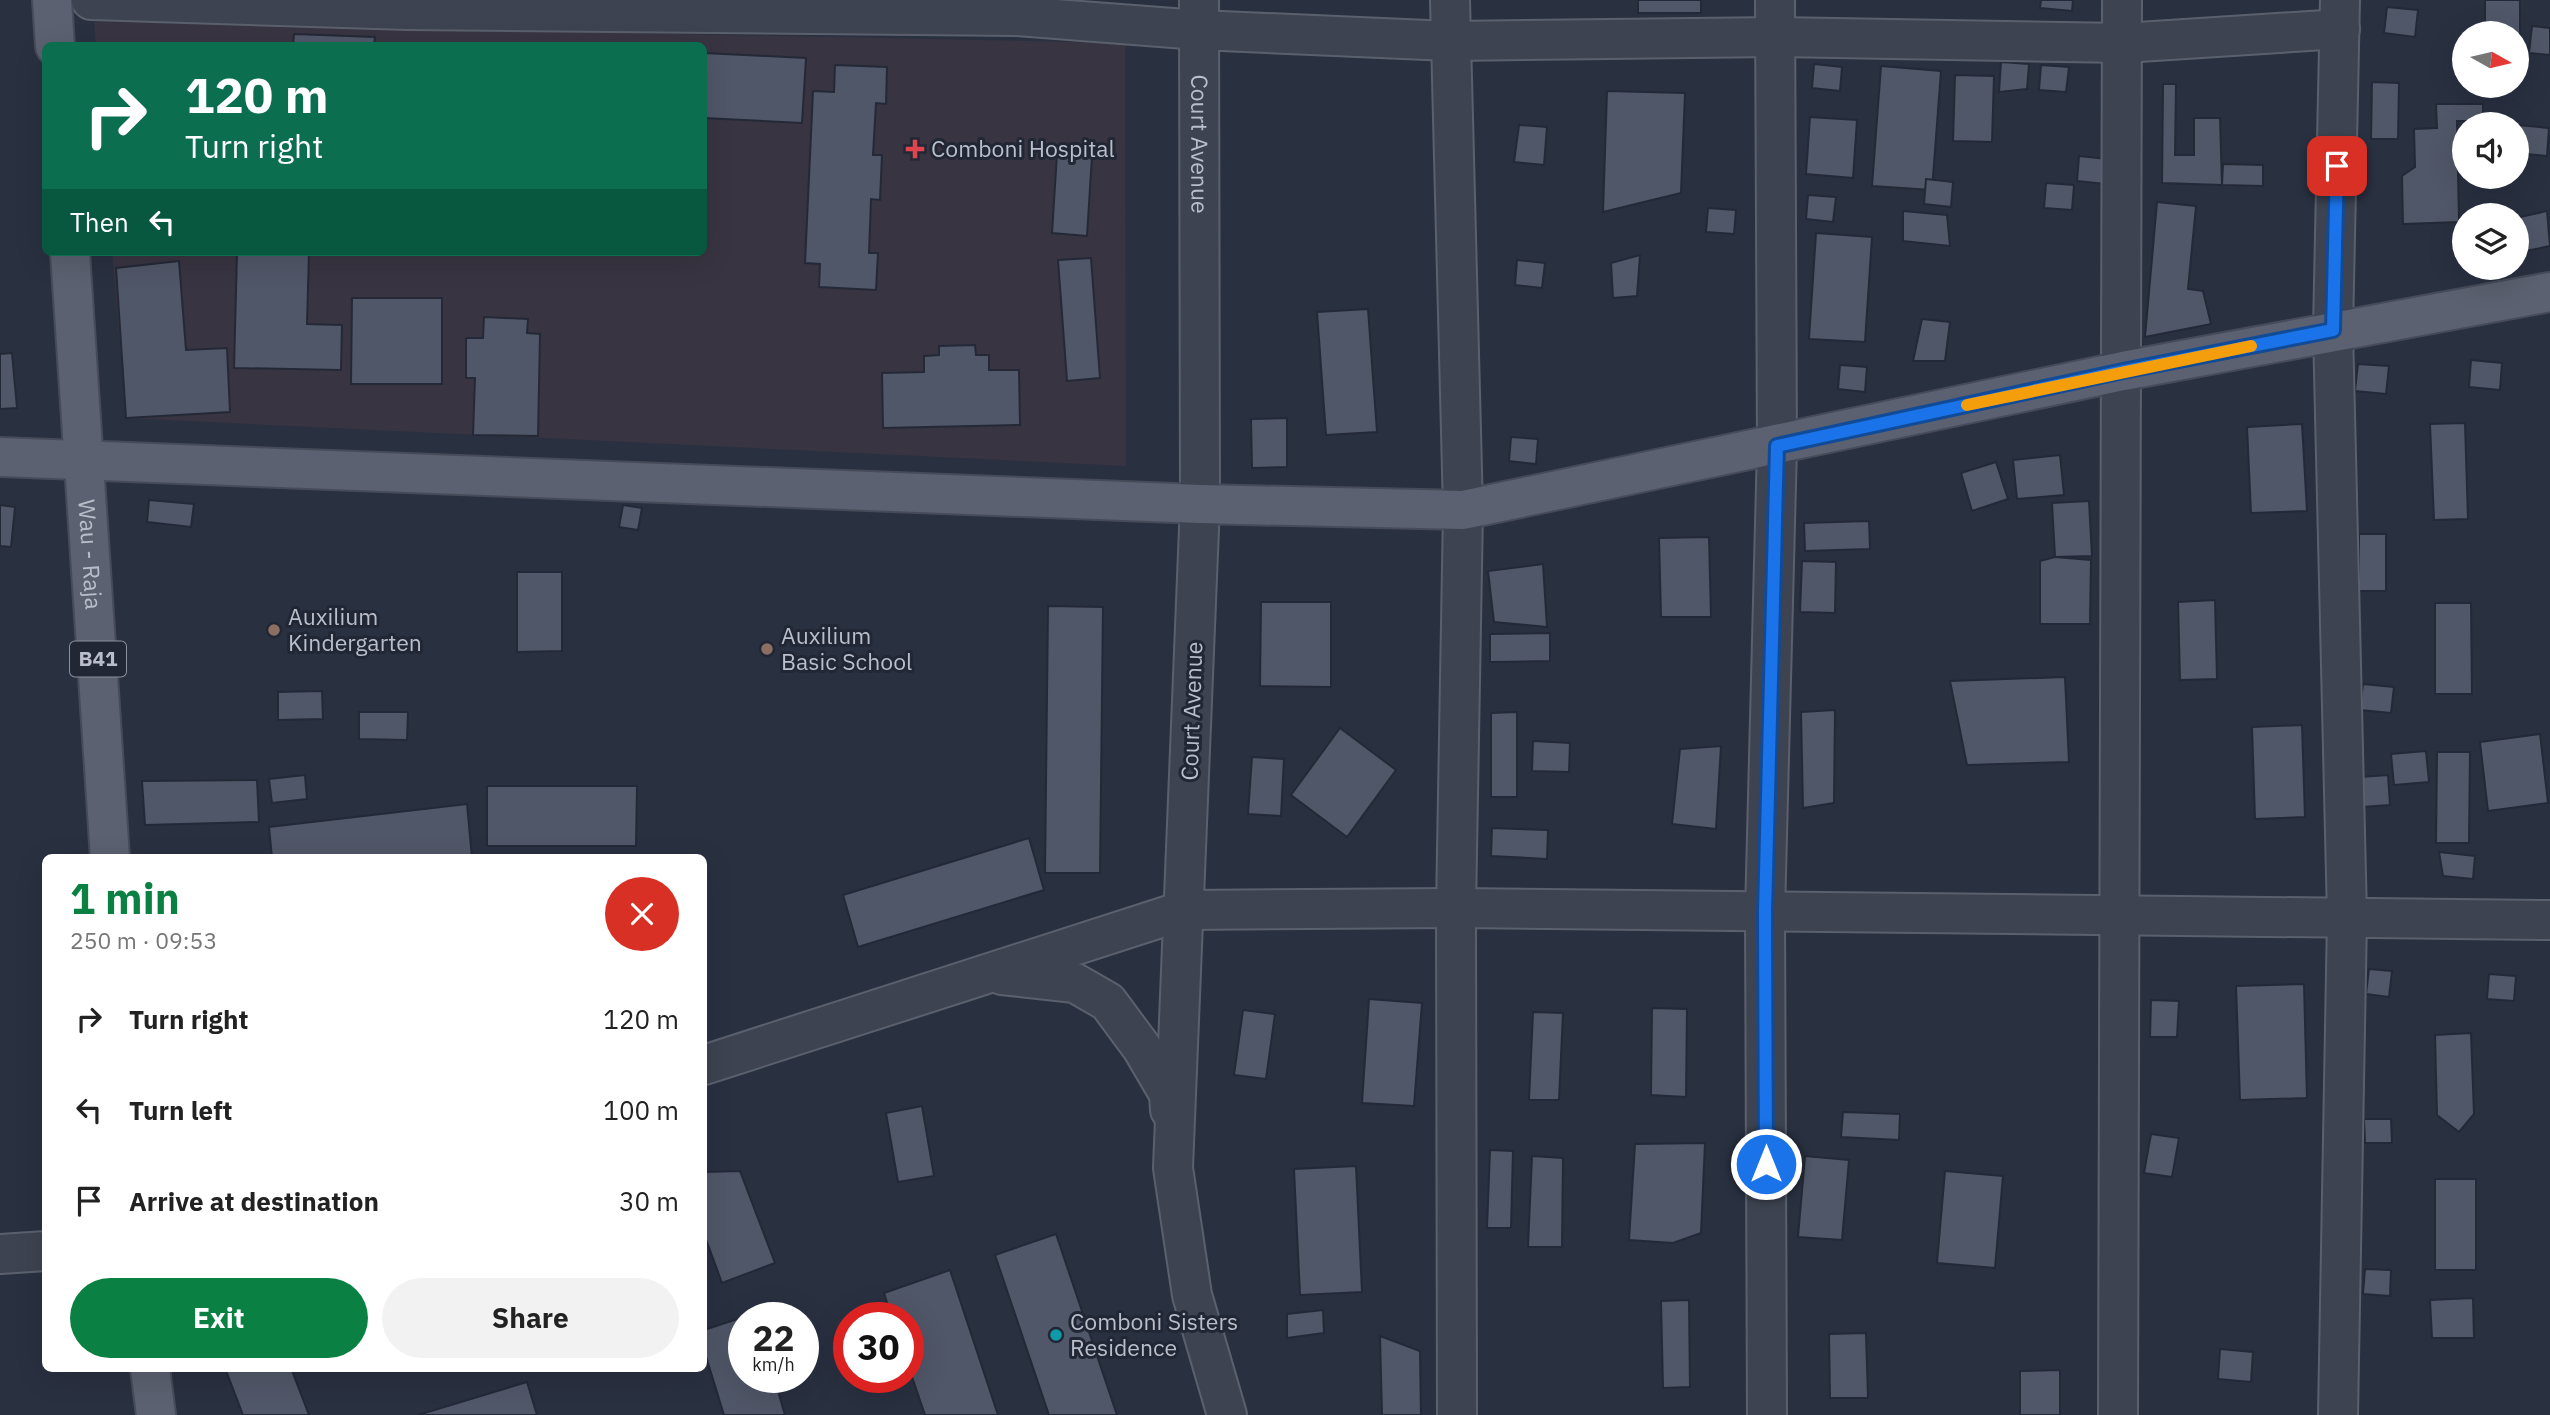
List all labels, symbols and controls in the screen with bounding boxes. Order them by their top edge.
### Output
north arrow [2452,21,2529,98]
map controls [2452,21,2529,280]
text: 120 m [185,63,329,126]
icon: right [70,70,161,161]
street label: Court Avenue [1185,74,1215,214]
button: sound [2452,112,2529,189]
text: Turn right [185,125,323,167]
place label: Comboni Hospital [931,133,1115,163]
pin [2307,136,2367,196]
marker: Comboni Hospital [905,139,925,159]
icon: arrive [2318,147,2356,185]
icon: left [143,203,181,241]
button: layers [2452,203,2529,280]
text: Then [70,205,129,239]
street label: Wau - Raja [72,498,110,610]
place label: Auxilium Kindergarten [288,601,422,657]
place label: Auxilium Basic School [781,620,912,676]
marker: Auxilium Kindergarten [266,622,282,638]
marker: Auxilium Basic School [759,641,775,657]
street label: Court Avenue [1174,641,1208,781]
road number: B41 [70,642,126,676]
text: 1 min [70,871,180,926]
button: close [605,877,679,951]
text: 250 m · 09:53 [70,925,217,955]
icon: right [70,1000,108,1038]
text: Turn right [129,1002,248,1036]
text: 120 m [603,1002,679,1036]
icon: left [70,1091,108,1129]
text: Turn left [129,1093,232,1127]
text: 100 m [603,1093,679,1127]
position arrow [1729,1127,1803,1201]
icon: arrive [70,1182,108,1220]
text: Arrive at destination [129,1184,379,1218]
text: 30 m [619,1184,679,1218]
button: Exit [70,1278,368,1358]
button: Share [382,1278,679,1358]
speed limit sign: 30 [833,1302,924,1393]
place label: Comboni Sisters Residence [1070,1306,1238,1362]
text: 22 [752,1315,795,1361]
marker: Comboni Sisters Residence [1048,1327,1064,1343]
text: km/h [752,1353,795,1376]

